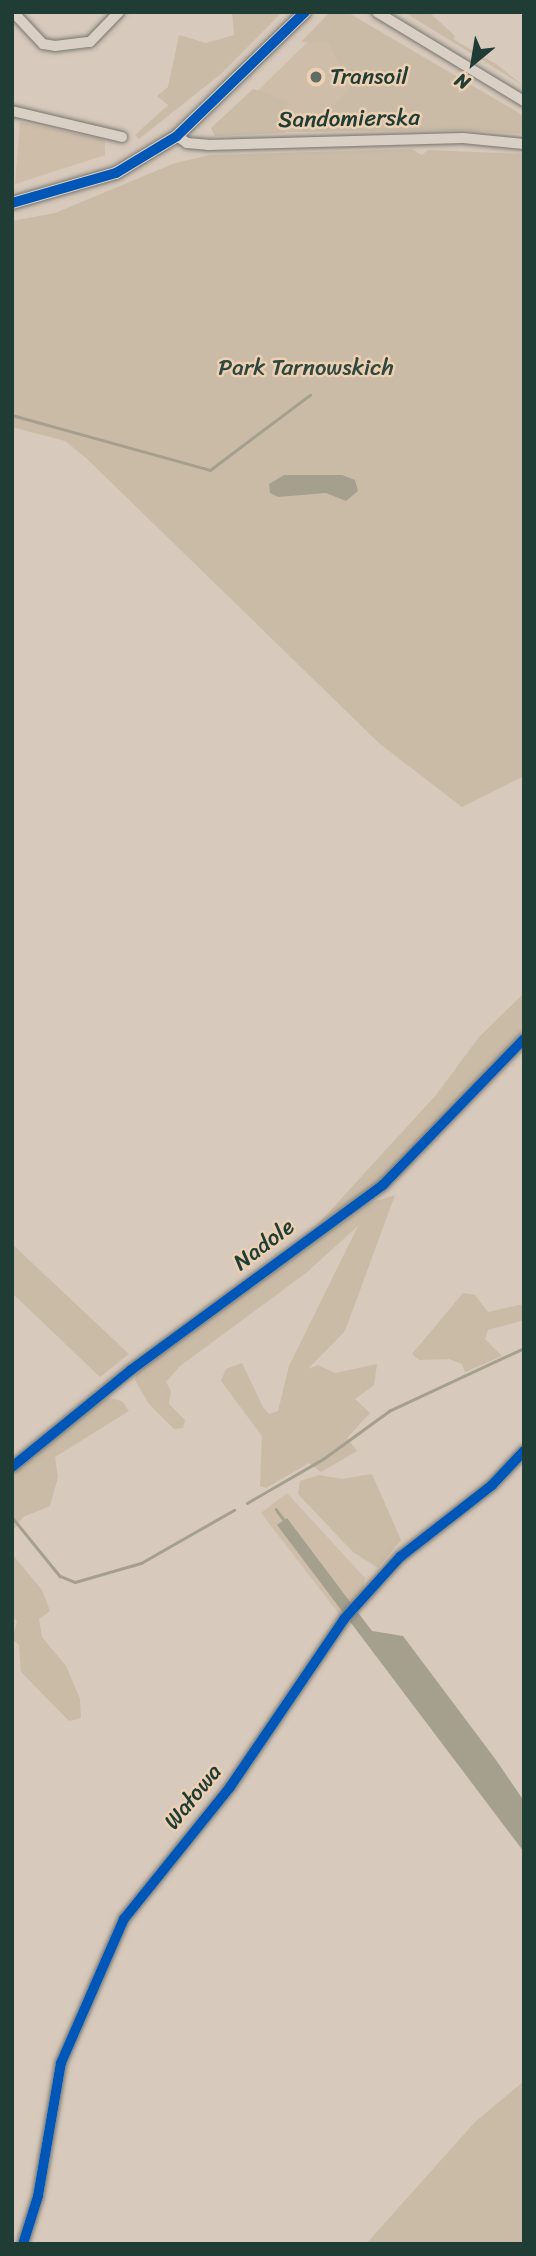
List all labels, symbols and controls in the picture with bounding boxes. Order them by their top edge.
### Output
north arrow [438,28,508,98]
place label: Transoil [330,63,408,91]
text: N [448,64,476,99]
marker: Transoil [308,69,324,85]
street label: Sandomierska [278,104,420,134]
park label: Park Tarnowskich [217,354,395,382]
street label: Nadole [228,1213,300,1277]
street label: Wałowa [158,1759,228,1835]

